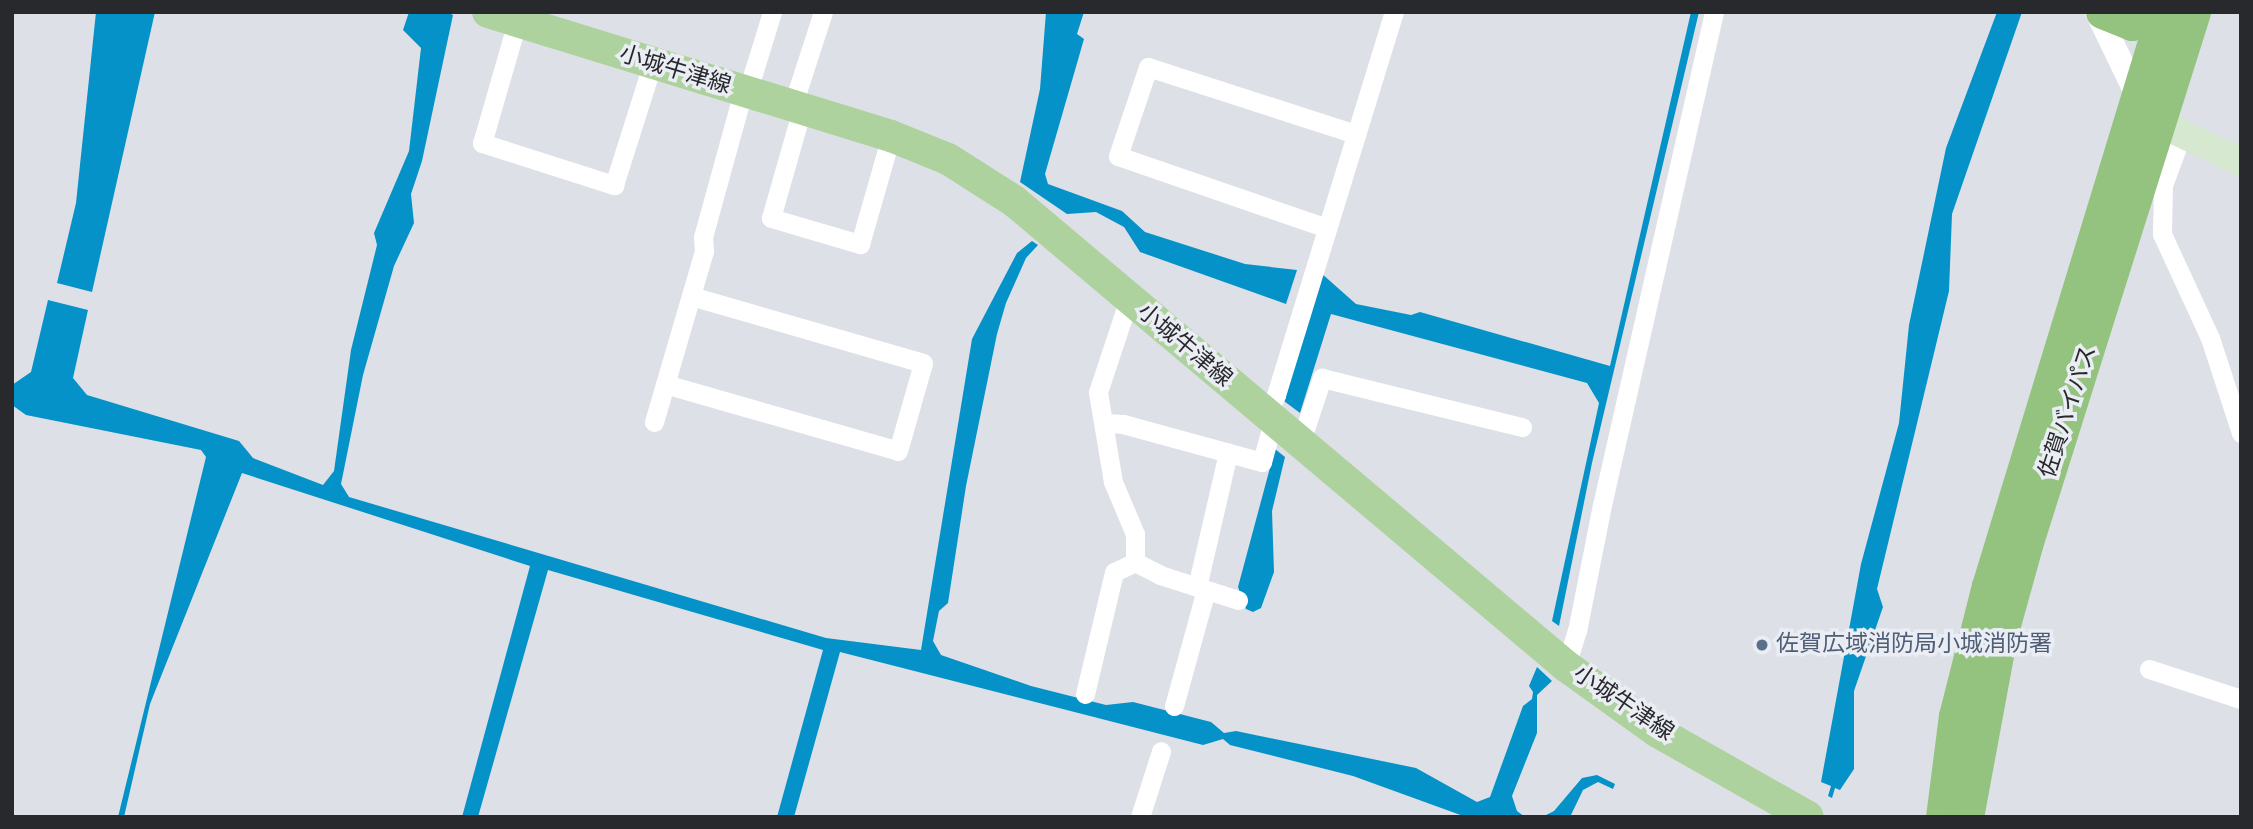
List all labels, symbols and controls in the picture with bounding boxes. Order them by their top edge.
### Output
street label: 小城牛津線 [616,41,734,101]
street label: 小城牛津線 [1131,298,1237,394]
street label: 佐賀バイパス [2035,342,2103,482]
place label: 佐賀広域消防局小城消防署 [1776,631,2052,659]
marker: 佐賀広域消防局小城消防署 [1754,637,1770,653]
street label: 小城牛津線 [1568,660,1678,748]

